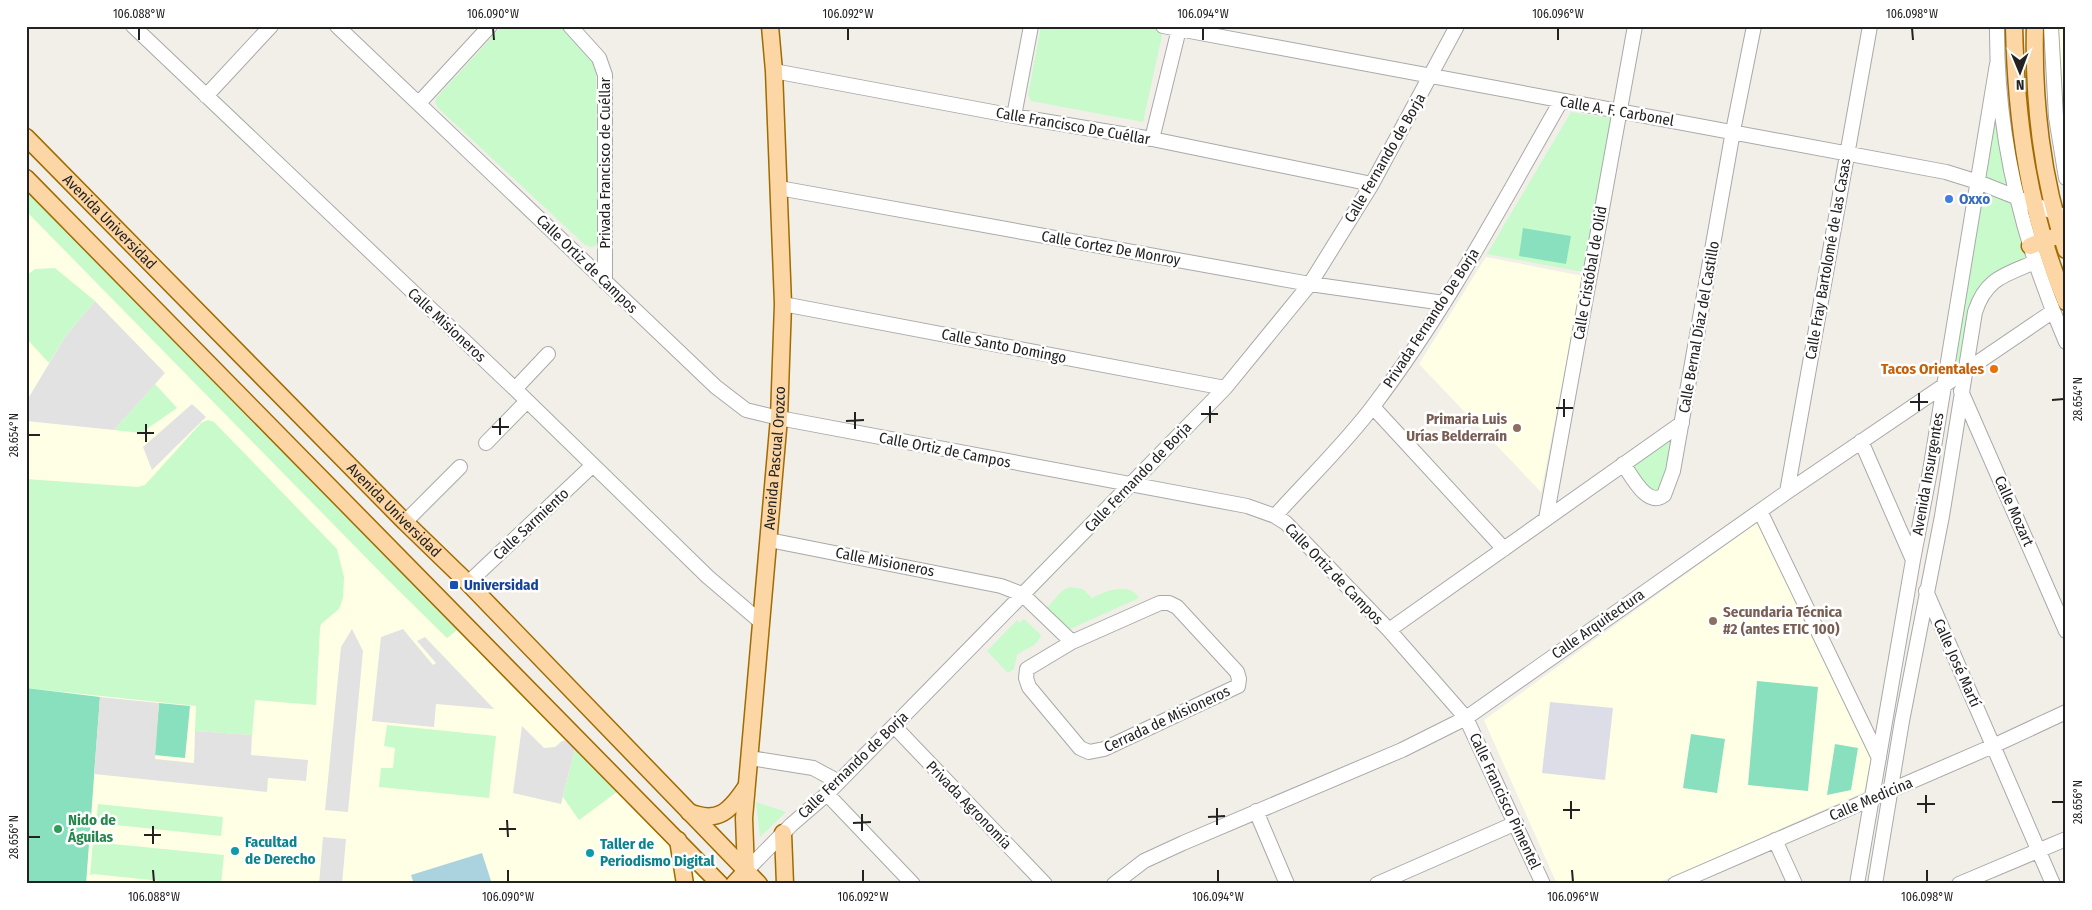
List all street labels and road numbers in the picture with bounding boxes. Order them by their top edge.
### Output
street label: Privada Francisco de Cuéllar [596,76,614,249]
street label: Calle Fernando de Borja [1341,90,1429,226]
street label: Calle A. F. Carbonel [1559,92,1675,130]
street label: Calle Francisco De Cuéllar [994,104,1152,149]
street label: Calle Fray Bartolomé de las Casas [1801,157,1855,361]
street label: Avenida Universidad [59,171,160,273]
street label: Calle Cristóbal de Olid [1569,205,1611,341]
street label: Calle Ortiz de Campos [533,211,641,317]
street label: Calle Cortez De Monroy [1040,227,1182,269]
street label: Calle Bernal Díaz del Castillo [1675,239,1723,415]
street label: Privada Fernando De Borja [1379,245,1483,391]
street label: Calle Misioneros [404,284,490,366]
street label: Calle Santo Domingo [940,325,1068,367]
street label: Avenida Pascual Orozco [760,386,789,531]
street label: Avenida Insurgentes [1908,411,1948,537]
street label: Calle Fernando de Borja [1081,418,1195,536]
street label: Calle Ortiz de Campos [878,428,1012,472]
street label: Avenida Universidad [343,459,445,561]
street label: Calle Mozart [1990,473,2038,549]
street label: Calle Sarmiento [490,484,573,564]
street label: Calle Ortiz de Campos [1281,520,1387,628]
street label: Calle Misioneros [834,544,936,580]
street label: Calle Arquitectura [1548,585,1648,663]
street label: Calle José Martí [1930,616,1985,710]
street label: Cerrada de Misioneros [1101,682,1233,756]
street label: Calle Fernando de Borja [794,708,912,822]
street label: Calle Francisco Pimentel [1466,730,1544,872]
street label: Privada Agronomía [922,757,1016,853]
street label: Calle Medicina [1827,773,1915,825]

